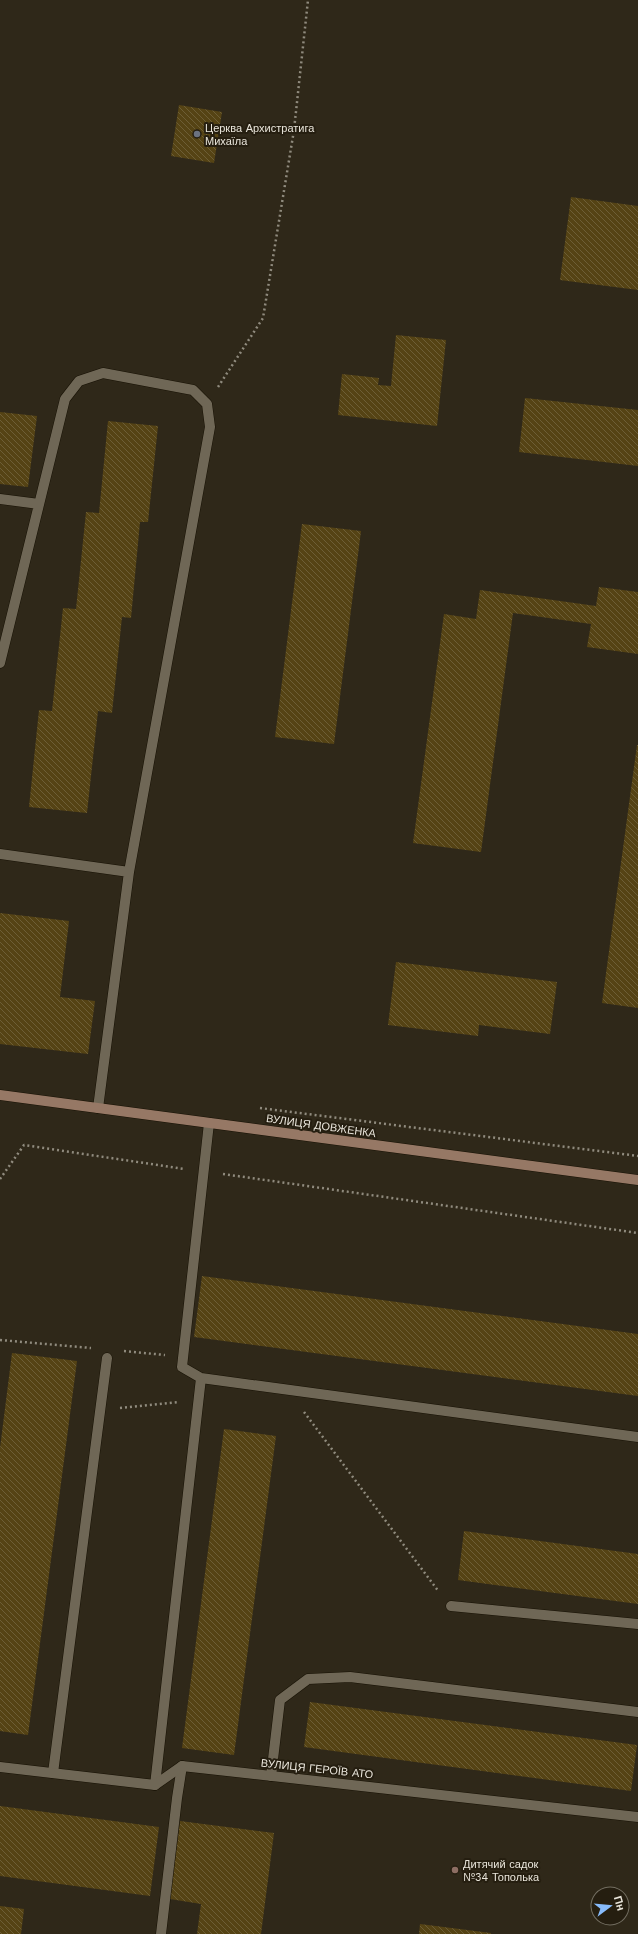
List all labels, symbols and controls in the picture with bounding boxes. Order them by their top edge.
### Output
place label: Церква Архистратига Михаїла [205,122,315,148]
marker: Церква Архистратига Михаїла [192,129,202,139]
street label: ВУЛИЦЯ ДОВЖЕНКА [265,1112,377,1140]
street label: ВУЛИЦЯ ГЕРОЇВ АТО [260,1757,374,1781]
place label: Дитячий садок №34 Тополька [463,1858,540,1884]
marker: Дитячий садок №34 Тополька [450,1865,460,1875]
north arrow [590,1886,630,1926]
text: Пн [611,1895,627,1912]

